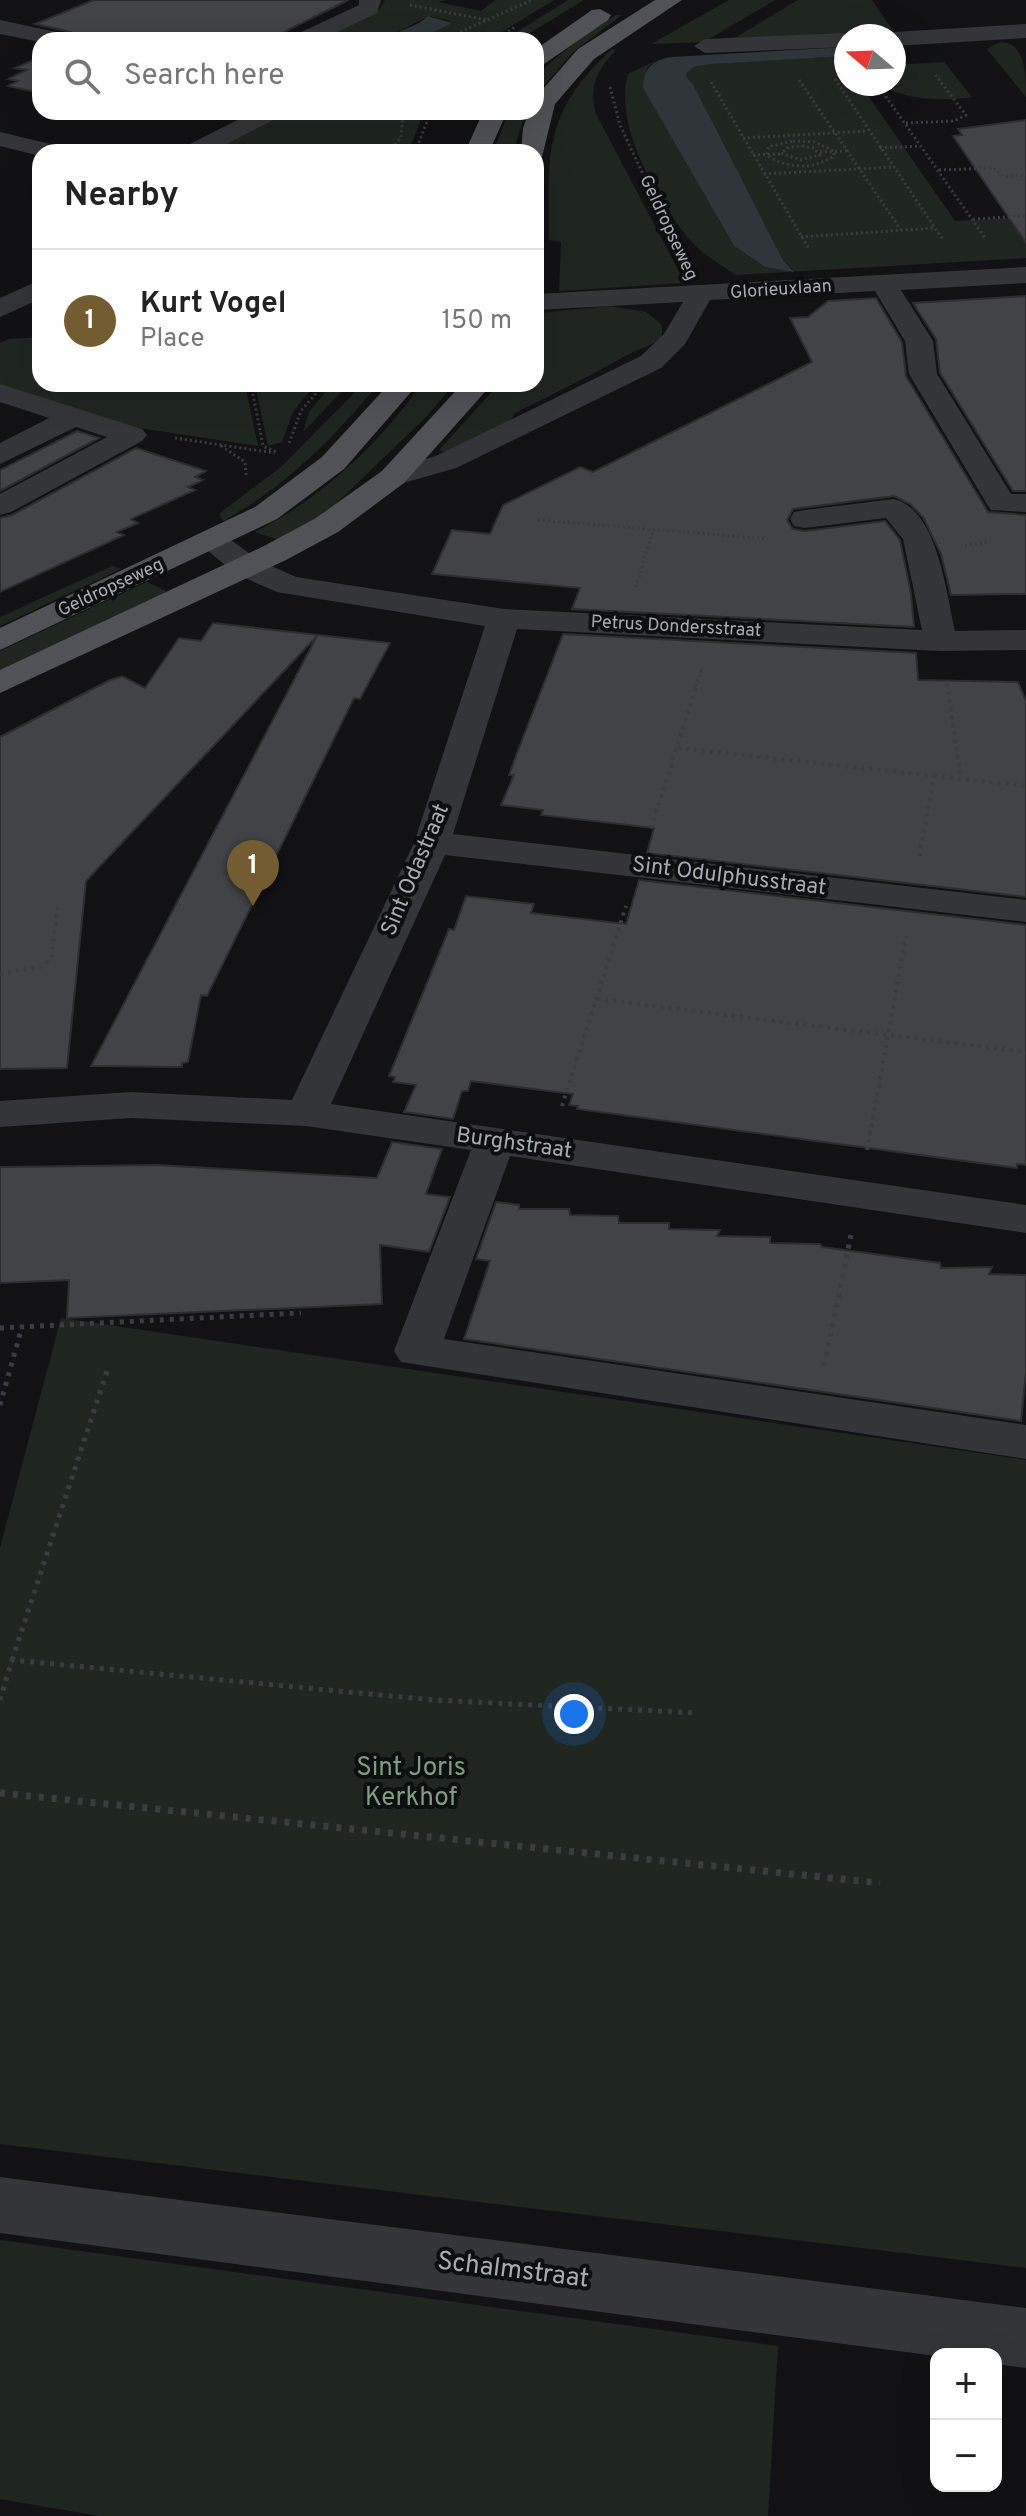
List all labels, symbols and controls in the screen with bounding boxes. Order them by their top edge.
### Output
north arrow [834,24,906,96]
search box [32,32,544,120]
icon: search [60,54,104,98]
text: Search here [124,58,284,95]
street label: Geldropseweg [633,171,703,285]
text: Nearby [64,175,179,218]
street label: Glorieuxlaan [729,275,833,305]
text: Kurt Vogel [140,286,286,323]
text: 1 [85,305,95,338]
text: 150 m [441,305,512,338]
text: Place [140,323,204,356]
street label: Geldropseweg [54,553,168,623]
street label: Petrus Dondersstraat [590,611,762,643]
street label: Sint Odastraat [376,800,456,940]
pin: 1 [227,840,279,906]
street label: Sint Odulphusstraat [631,852,827,902]
street label: Burghstraat [454,1123,574,1165]
your location [554,1694,594,1734]
park label: Sint Joris Kerkhof [356,1752,466,1815]
street label: Schalmstraat [435,2245,591,2297]
map controls [930,2348,1002,2492]
button: + [930,2348,1002,2420]
button: − [930,2420,1002,2492]

